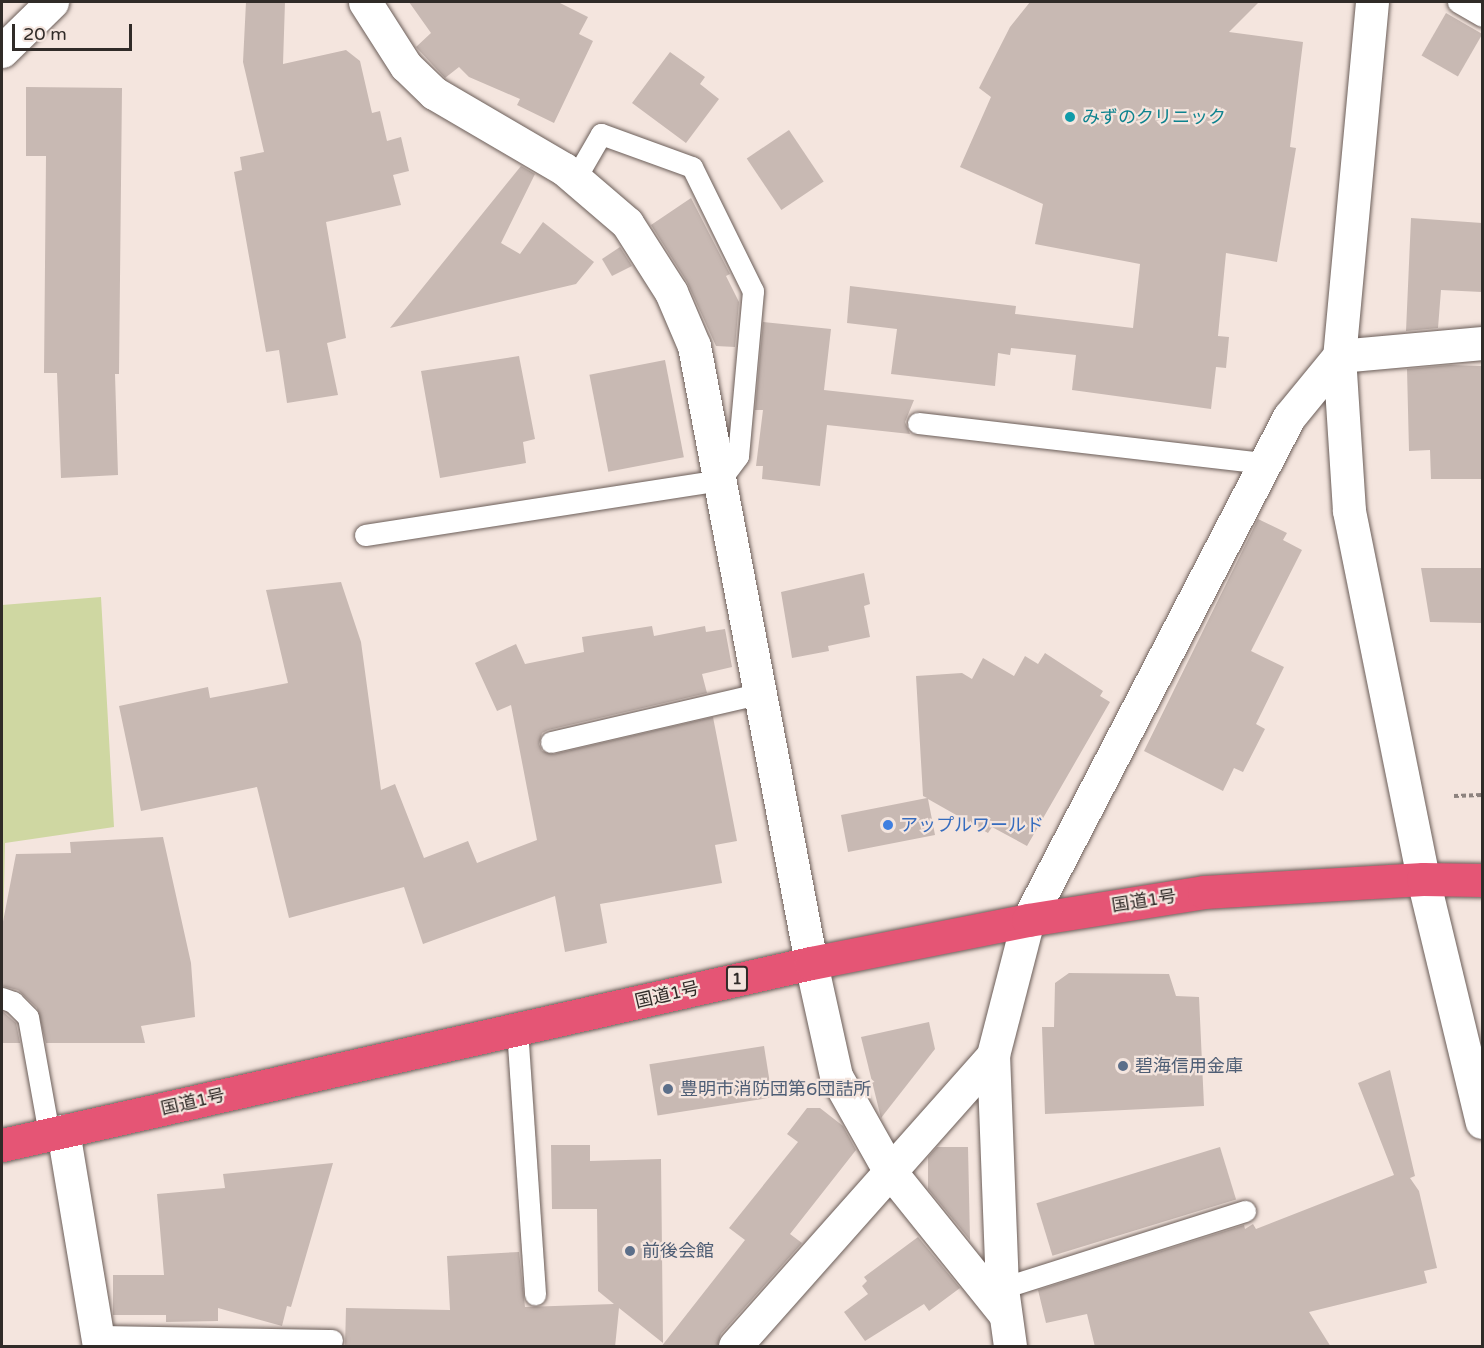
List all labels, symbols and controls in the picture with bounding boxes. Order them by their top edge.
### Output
scale bar [15,12,135,50]
text: 20 m [23,23,67,45]
place label: みずのクリニック [1082,106,1226,128]
marker: みずのクリニック [1063,110,1077,124]
place label: アップルワールド [900,814,1044,836]
marker: アップルワールド [881,818,895,832]
street label: 国道1号 [1110,885,1178,917]
road number: 1 [725,966,749,992]
street label: 国道1号 [633,977,701,1013]
place label: 碧海信用金庫 [1135,1055,1243,1077]
marker: 碧海信用金庫 [1116,1059,1130,1073]
place label: 豊明市消防団第6団詰所 [680,1078,871,1100]
marker: 豊明市消防団第6団詰所 [661,1082,675,1096]
street label: 国道1号 [159,1084,227,1120]
place label: 前後会館 [642,1240,714,1262]
marker: 前後会館 [623,1244,637,1258]

